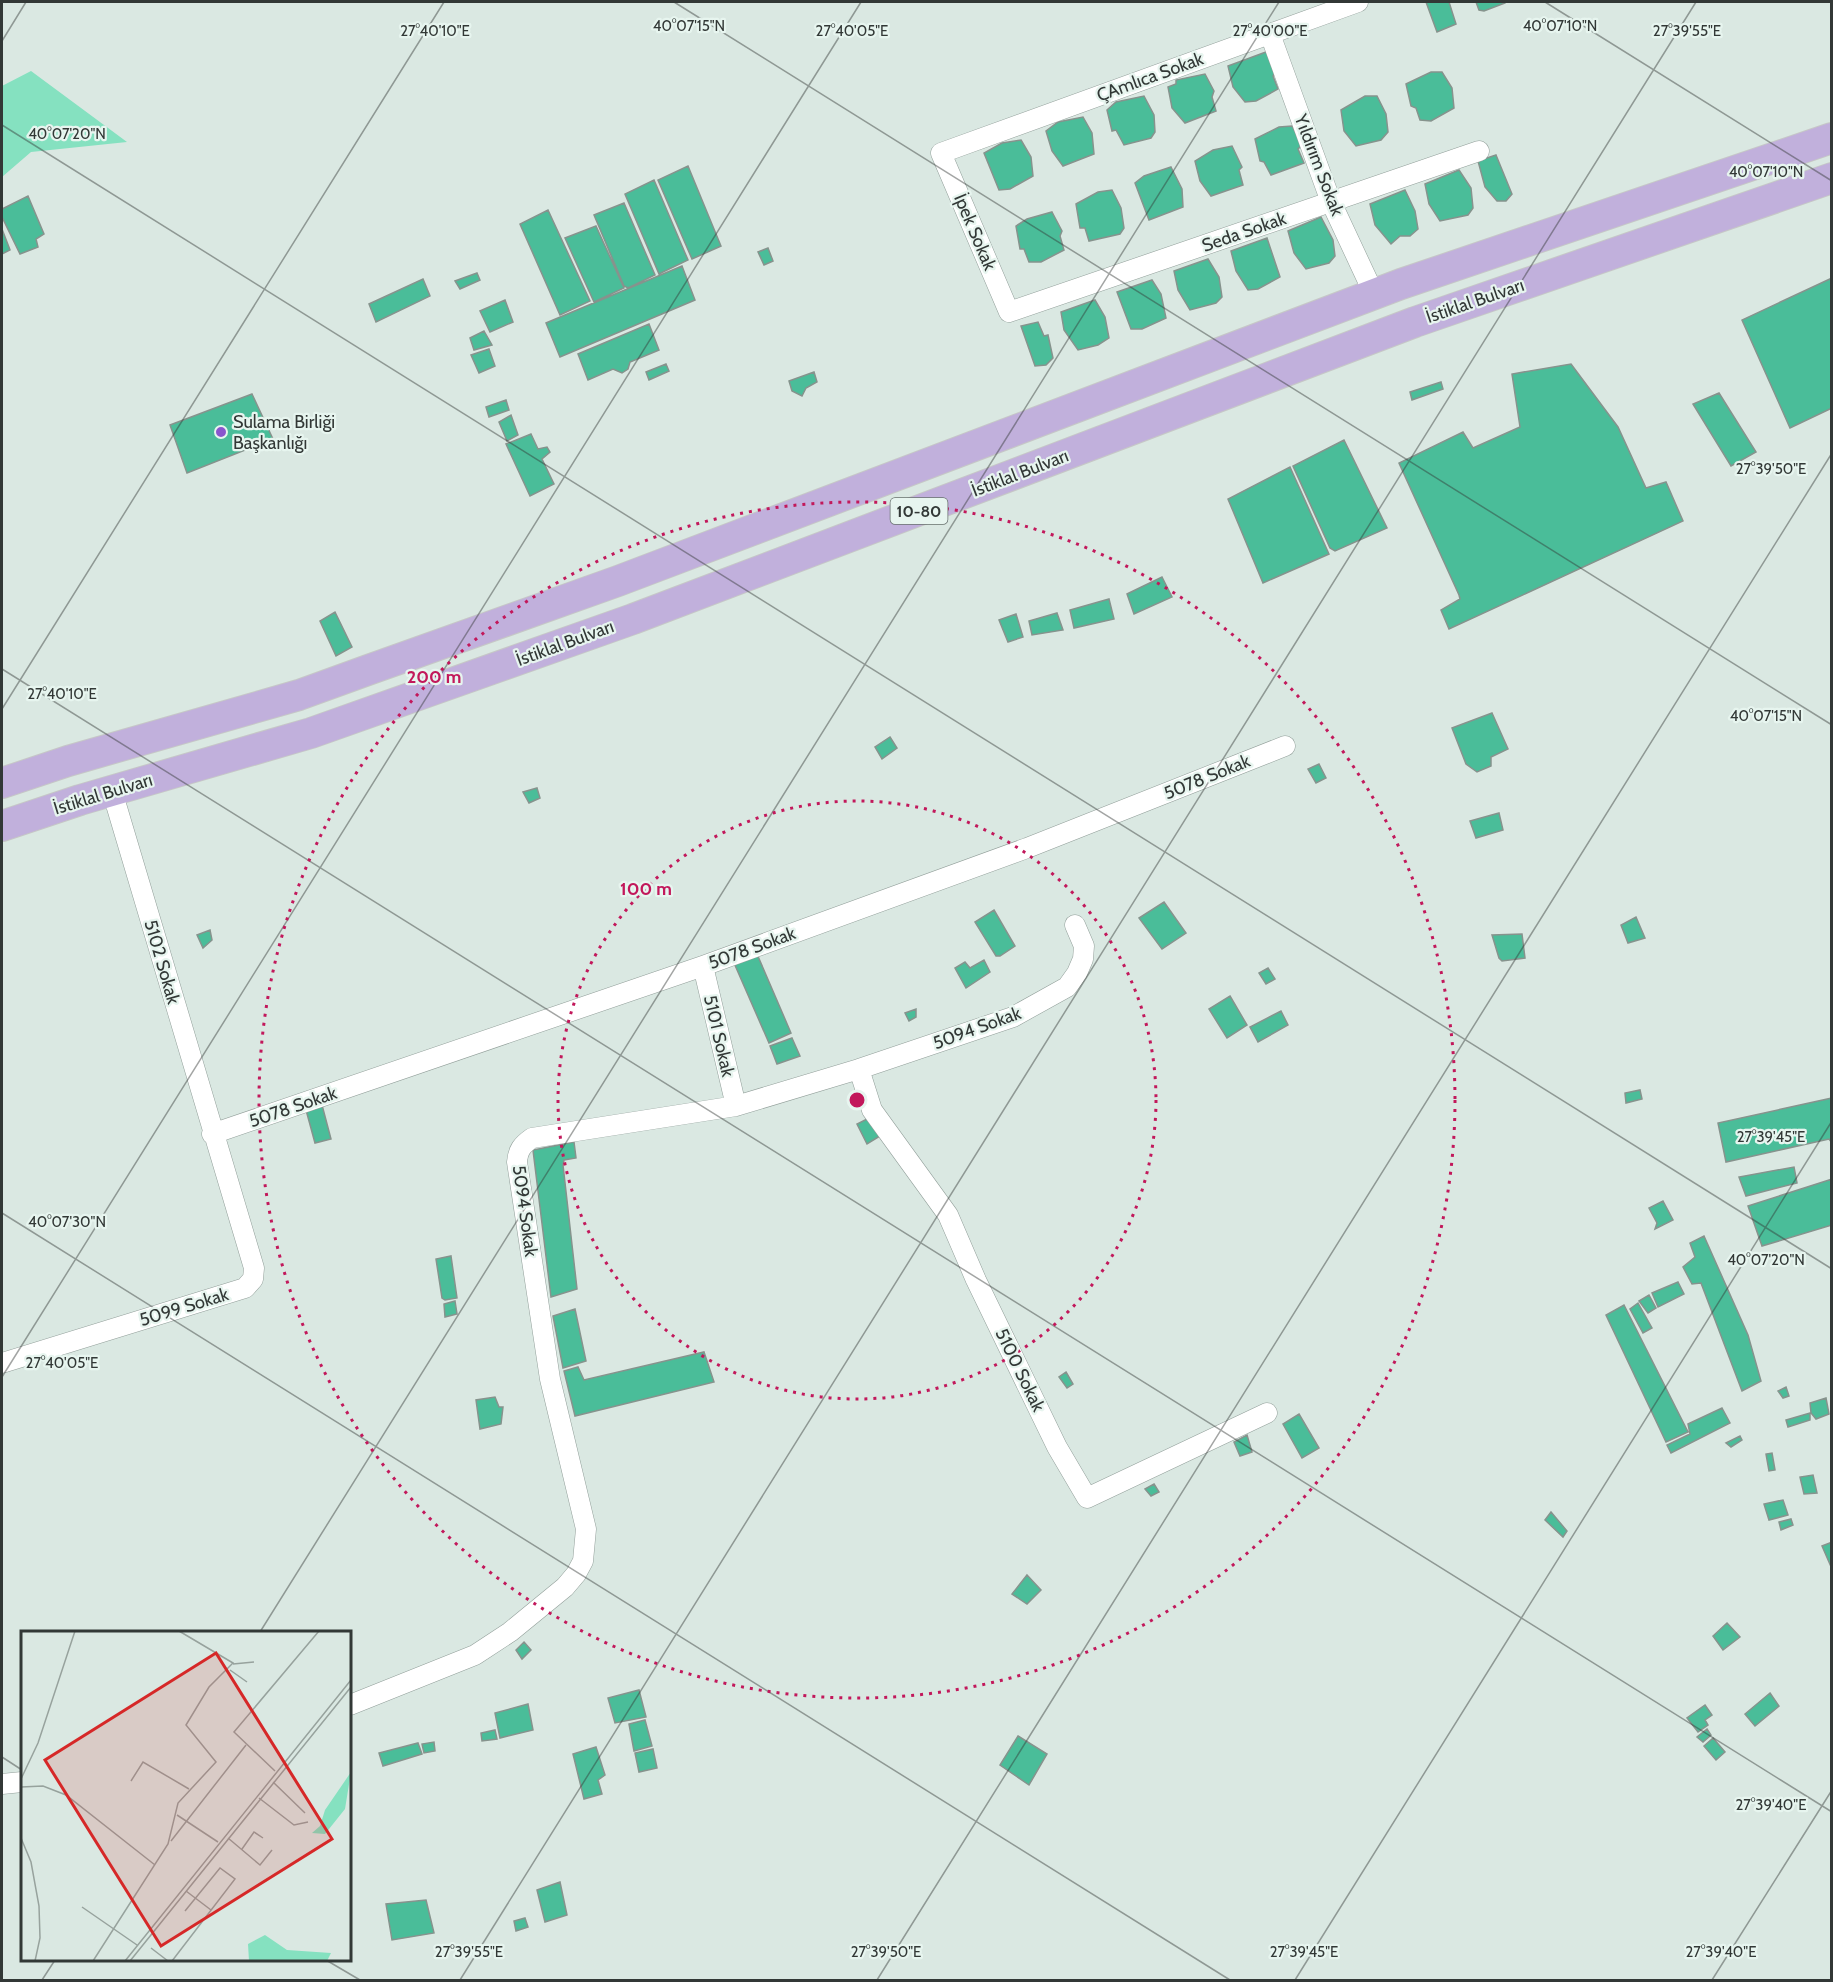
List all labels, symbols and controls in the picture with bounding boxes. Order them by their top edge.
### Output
text: 40°07'15"N [653,17,725,35]
text: 40°07'10"N [1523,17,1597,35]
text: 27°40'10"E [400,22,470,40]
text: 27°40'05"E [816,22,888,40]
text: 27°40'00"E [1232,22,1308,40]
text: 27°39'55"E [1653,22,1721,40]
street label: ÇAmlıca Sokak [1094,47,1207,106]
street label: Yıldırım Sokak [1289,110,1349,220]
text: 40°07'20"N [28,125,106,143]
text: 40°07'10"N [1729,163,1803,181]
street label: İpek Sokak [949,190,1001,274]
street label: Seda Sokak [1199,207,1290,257]
street label: İstiklal Bulvarı [1423,274,1527,328]
place label: Sulama Birliği Başkanlığı [233,411,335,454]
marker: Sulama Birliği Başkanlığı [214,425,228,439]
street label: İstiklal Bulvarı [968,444,1072,502]
text: 27°39'50"E [1736,460,1806,478]
road number: 10-80 [890,498,948,524]
street label: İstiklal Bulvarı [513,615,617,671]
text: 200 m [407,666,461,688]
text: 27°40'10"E [27,685,97,703]
text: 40°07'15"N [1730,707,1802,725]
street label: 5078 Sokak [1161,749,1254,804]
street label: İstiklal Bulvarı [51,769,155,819]
text: 100 m [620,878,672,900]
street label: 5102 Sokak [139,917,185,1008]
street label: 5078 Sokak [705,922,799,974]
street label: 5101 Sokak [699,993,739,1080]
street label: 5094 Sokak [930,1002,1025,1054]
street label: 5078 Sokak [246,1081,341,1132]
centre of rings [847,1090,867,1110]
text: 27°39'45"E [1737,1128,1805,1146]
street label: 5094 Sokak [508,1164,542,1259]
text: 40°07'30"N [28,1213,106,1231]
text: 40°07'20"N [1727,1251,1805,1269]
street label: 5099 Sokak [137,1283,232,1331]
street label: 5100 Sokak [990,1325,1050,1416]
text: 27°40'05"E [26,1354,98,1372]
inset map [21,1631,351,1961]
text: 27°39'40"E [1736,1796,1806,1814]
text: 27°39'55"E [435,1943,503,1961]
text: 27°39'50"E [851,1943,921,1961]
text: 27°39'45"E [1270,1943,1338,1961]
text: 27°39'40"E [1686,1943,1756,1961]

